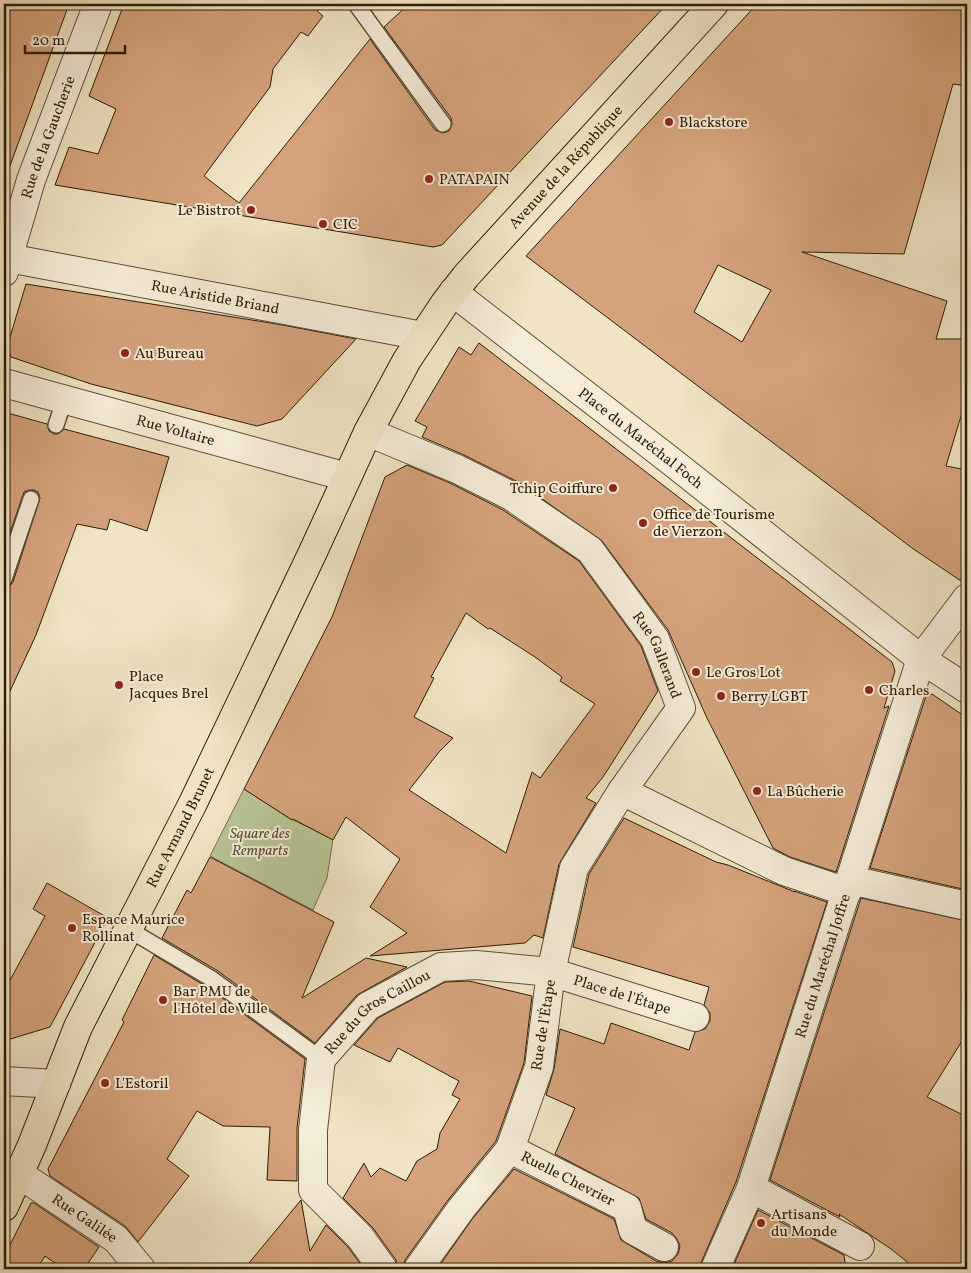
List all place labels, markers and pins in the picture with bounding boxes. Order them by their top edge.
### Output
place label: Blackstore [679,113,748,134]
marker: Blackstore [663,116,675,128]
place label: PATAPAIN [439,170,510,191]
marker: PATAPAIN [423,173,435,185]
place label: Le Bistrot [177,201,241,222]
marker: Le Bistrot [245,204,257,216]
place label: CIC [333,215,358,236]
marker: CIC [317,218,329,230]
place label: Au Bureau [135,344,204,365]
marker: Au Bureau [119,347,131,359]
place label: Tchip Coiffure [510,479,603,500]
marker: Tchip Coiffure [607,482,619,494]
place label: Office de Tourisme de Vierzon [653,505,775,543]
marker: Office de Tourisme de Vierzon [637,517,649,529]
place label: Le Gros Lot [706,663,781,684]
marker: Le Gros Lot [690,666,702,678]
place label: Place Jacques Brel [129,667,209,705]
marker: Place Jacques Brel [113,679,125,691]
place label: Charles [879,681,930,702]
marker: Charles [863,684,875,696]
place label: Berry LGBT [731,687,808,708]
marker: Berry LGBT [715,690,727,702]
place label: La Bûcherie [767,782,844,803]
marker: La Bûcherie [751,785,763,797]
place label: Espace Maurice Rollinat [82,910,185,948]
marker: Espace Maurice Rollinat [66,922,78,934]
place label: Bar PMU de l'Hôtel de Ville [173,982,268,1020]
marker: Bar PMU de l'Hôtel de Ville [157,994,169,1006]
place label: L'Estoril [115,1074,169,1095]
marker: L'Estoril [99,1077,111,1089]
place label: Artisans du Monde [771,1205,837,1243]
marker: Artisans du Monde [755,1217,767,1229]

